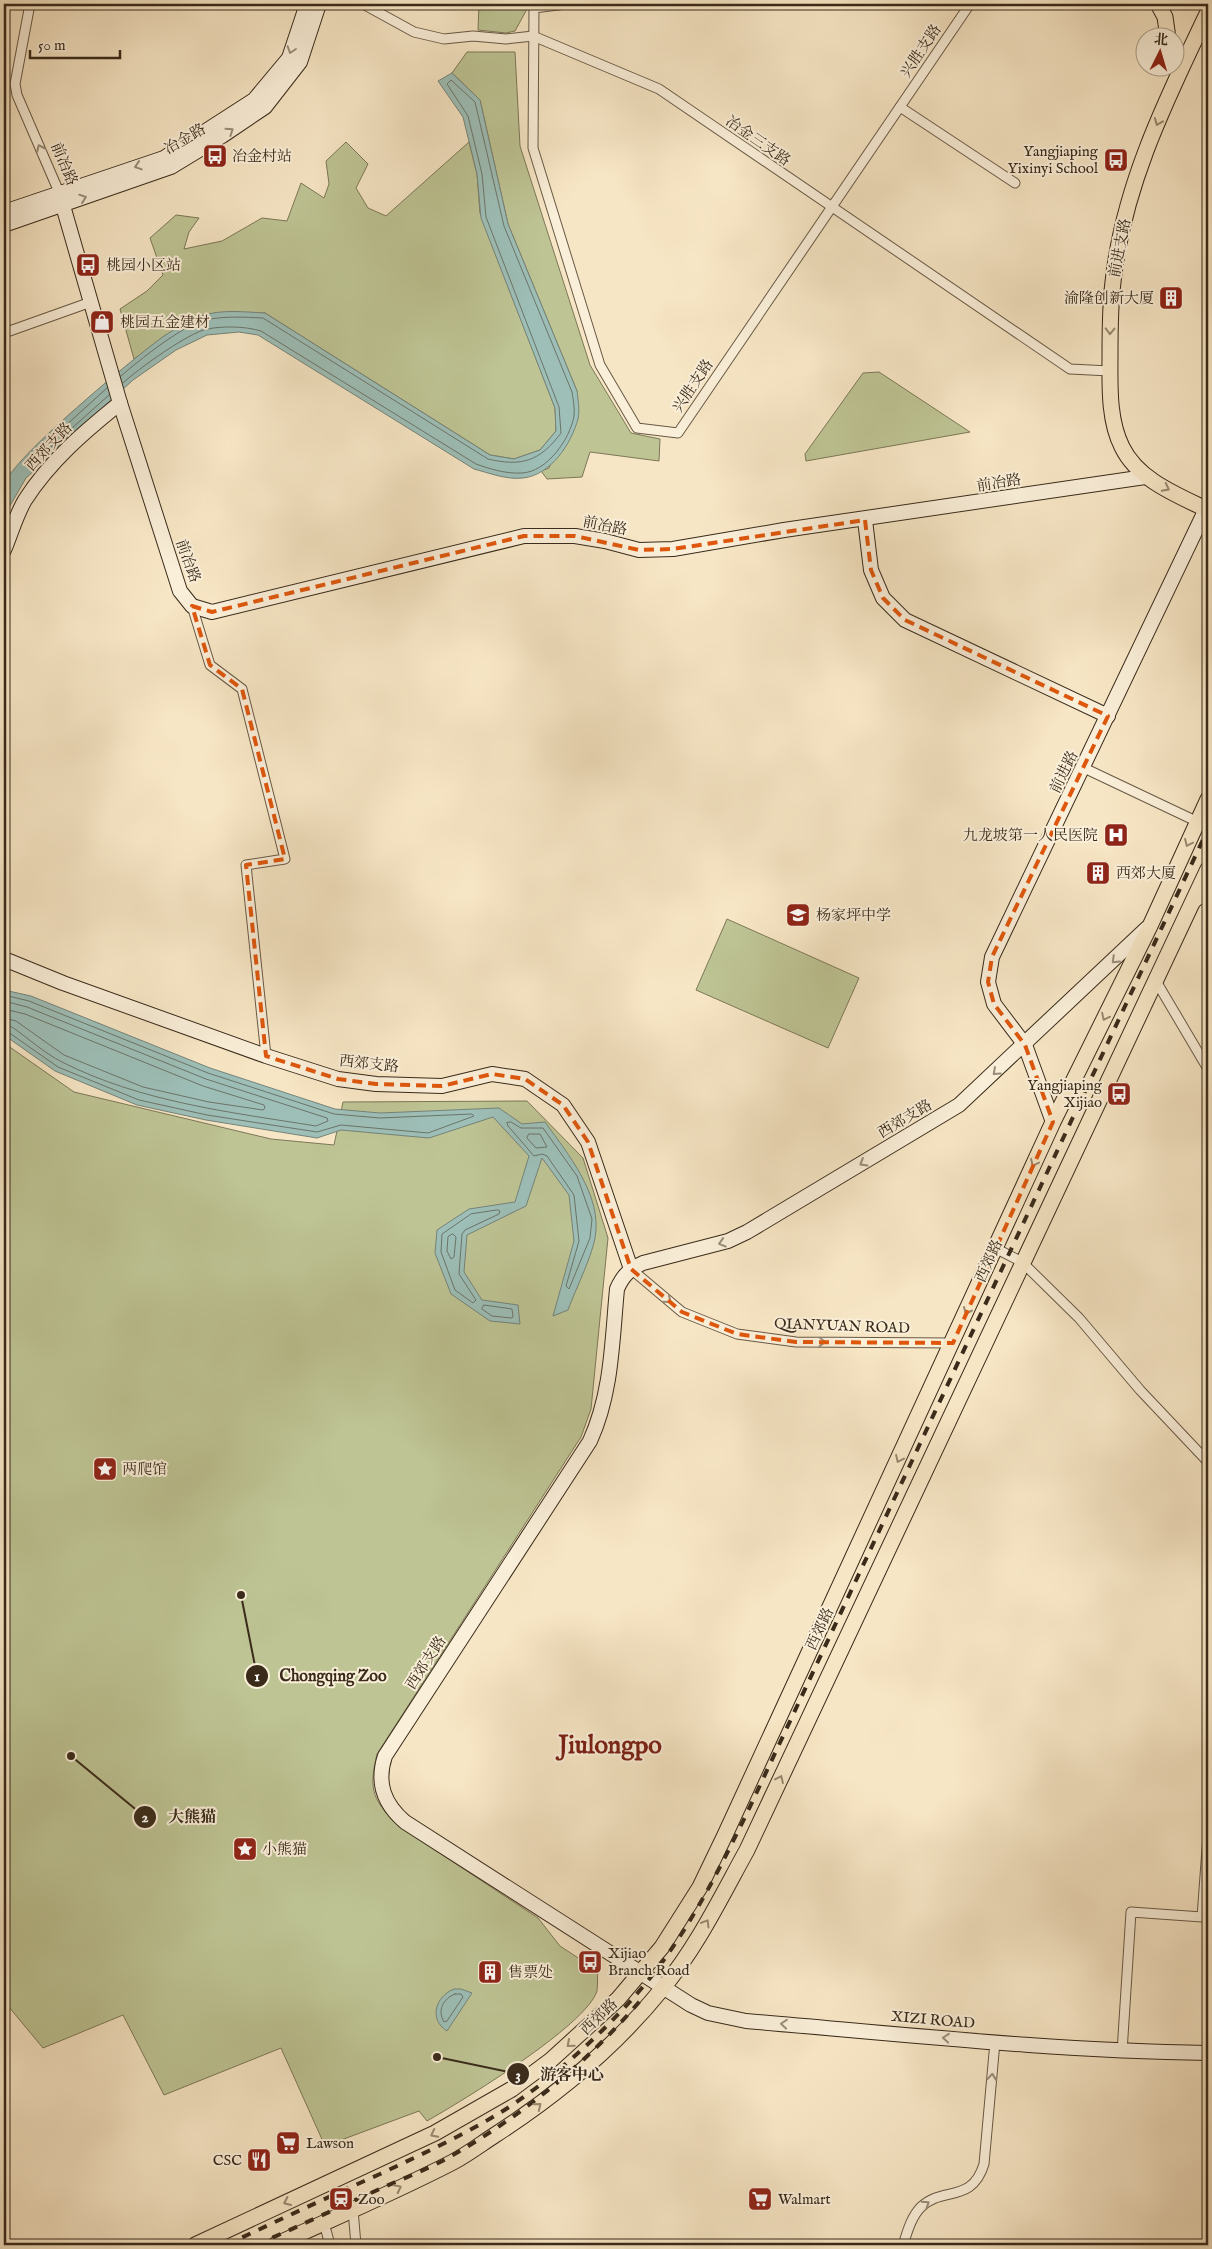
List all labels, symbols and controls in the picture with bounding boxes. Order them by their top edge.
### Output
street label: 兴胜支路 [896,21,946,81]
scale bar [30,28,120,60]
north arrow [1134,28,1184,78]
text: 北 [1153,30,1169,50]
text: 50 m [38,36,66,55]
one-way arrow [287,45,297,54]
street label: 冶金三支路 [722,112,794,170]
one-way arrow [1153,118,1163,126]
street label: 冶金路 [161,120,209,158]
one-way arrow [224,128,234,137]
street label: 前冶路 [46,140,82,188]
place label: Yangjiaping Yixinyi School [1007,142,1099,178]
bus stop icon: 冶金村站 [202,143,228,169]
one-way arrow [35,144,46,153]
place label: 冶金村站 [232,147,292,166]
bus stop icon: Yangjiaping Yixinyi School [1103,147,1129,173]
one-way arrow [134,161,142,171]
one-way arrow [78,193,86,203]
street label: 前进支路 [1105,217,1135,279]
bus stop icon: 桃园小区站 [75,252,101,278]
place label: 桃园小区站 [106,256,181,275]
building icon: 渝隆创新大厦 [1158,285,1184,311]
place label: 渝隆创新大厦 [1064,289,1154,308]
shop icon: 桃园五金建材 [89,309,115,335]
place label: 桃园五金建材 [120,313,210,332]
one-way arrow [1105,327,1115,335]
street label: 兴胜支路 [668,356,718,416]
street label: 西郊支路 [22,419,76,475]
street label: 前冶路 [975,470,1023,496]
one-way arrow [1161,482,1170,492]
street label: 前冶路 [581,512,629,540]
street label: 前冶路 [171,537,205,585]
street label: 前进路 [1046,748,1082,796]
hospital icon: 九龙坡第一人民医院 [1103,822,1129,848]
place label: 九龙坡第一人民医院 [963,826,1098,845]
one-way arrow [1184,838,1194,847]
building icon: 西郊大厦 [1085,860,1111,886]
place label: 西郊大厦 [1116,864,1176,883]
school or university icon: 杨家坪中学 [785,902,811,928]
place label: 杨家坪中学 [816,906,891,925]
one-way arrow [1111,954,1120,963]
one-way arrow [1101,1012,1111,1021]
street label: 西郊支路 [338,1051,400,1077]
one-way arrow [993,1066,1002,1075]
place label: Yangjiaping Xijiao [1027,1076,1103,1112]
bus stop icon: Yangjiaping Xijiao [1106,1081,1132,1107]
street label: 西郊支路 [874,1095,936,1143]
one-way arrow [859,1156,868,1166]
one-way arrow [1030,1158,1040,1167]
one-way arrow [718,1237,726,1247]
street label: 西郊路 [971,1237,1007,1285]
one-way arrow [662,1295,671,1303]
one-way arrow [962,1306,973,1315]
street label: QIANYUAN ROAD [774,1314,910,1338]
one-way arrow [818,1337,826,1347]
one-way arrow [895,1454,905,1463]
place icon: 两爬馆 [92,1456,118,1482]
place label: 两爬馆 [122,1460,167,1479]
street label: 西郊路 [802,1605,838,1653]
street label: 西郊支路 [402,1633,450,1693]
callout: Chongqing Zoo [244,1660,396,1691]
text: 1 [254,1667,260,1686]
text: Chongqing Zoo [279,1667,387,1687]
district label: Jiulongpo [555,1730,662,1762]
one-way arrow [774,1775,784,1784]
callout: 大熊猫 [133,1801,226,1832]
text: 2 [141,1808,149,1827]
text: 大熊猫 [168,1808,216,1828]
place icon: 小熊猫 [232,1836,258,1862]
place label: 小熊猫 [262,1840,307,1859]
one-way arrow [700,1920,710,1929]
place label: Xijiao Branch Road [608,1944,691,1980]
bus stop icon: Xijiao Branch Road [577,1949,603,1975]
building icon: 售票处 [477,1959,503,1985]
place label: 售票处 [508,1963,553,1982]
street label: 西郊路 [576,1995,622,2039]
street label: XIZI ROAD [890,2007,976,2033]
one-way arrow [780,2019,788,2030]
one-way arrow [942,2033,950,2044]
one-way arrow [566,2039,575,2048]
callout: 游客中心 [505,2059,614,2090]
text: 游客中心 [540,2065,604,2086]
text: 3 [515,2066,521,2085]
one-way arrow [986,2073,997,2081]
one-way arrow [532,2103,541,2111]
one-way arrow [431,2128,440,2138]
supermarket icon: Lawson [275,2130,301,2156]
place label: Lawson [306,2134,354,2153]
restaurant icon: CSC [246,2147,272,2173]
place label: CSC [213,2151,242,2170]
one-way arrow [393,2184,402,2194]
station icon: Zoo [328,2186,354,2212]
supermarket icon: Walmart [747,2186,773,2212]
place label: Zoo [358,2190,385,2209]
place label: Walmart [778,2190,831,2209]
one-way arrow [283,2196,292,2207]
one-way arrow [921,2201,930,2211]

